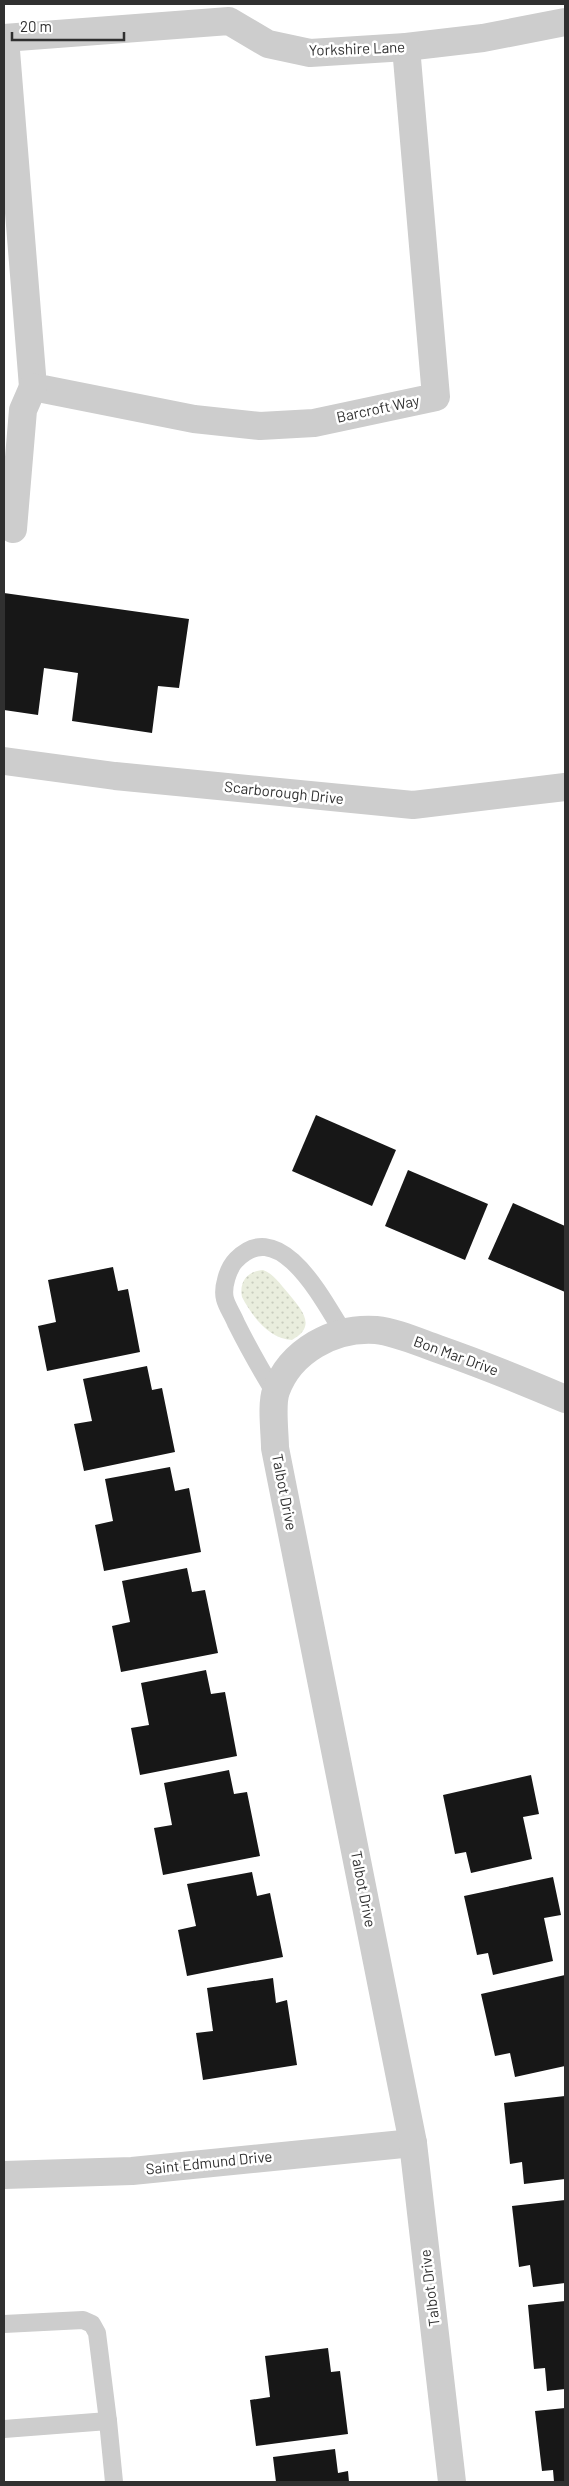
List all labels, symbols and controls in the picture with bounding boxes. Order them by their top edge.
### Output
scale bar [12,10,125,42]
text: 20 m [20,17,52,35]
street label: Yorkshire Lane [309,37,405,59]
street label: Barcroft Way [335,390,421,426]
street label: Scarborough Drive [223,777,345,807]
street label: Bon Mar Drive [411,1331,501,1379]
street label: Talbot Drive [269,1452,301,1532]
street label: Talbot Drive [348,1849,380,1929]
street label: Saint Edmund Drive [145,2146,273,2178]
street label: Talbot Drive [415,2249,443,2328]

